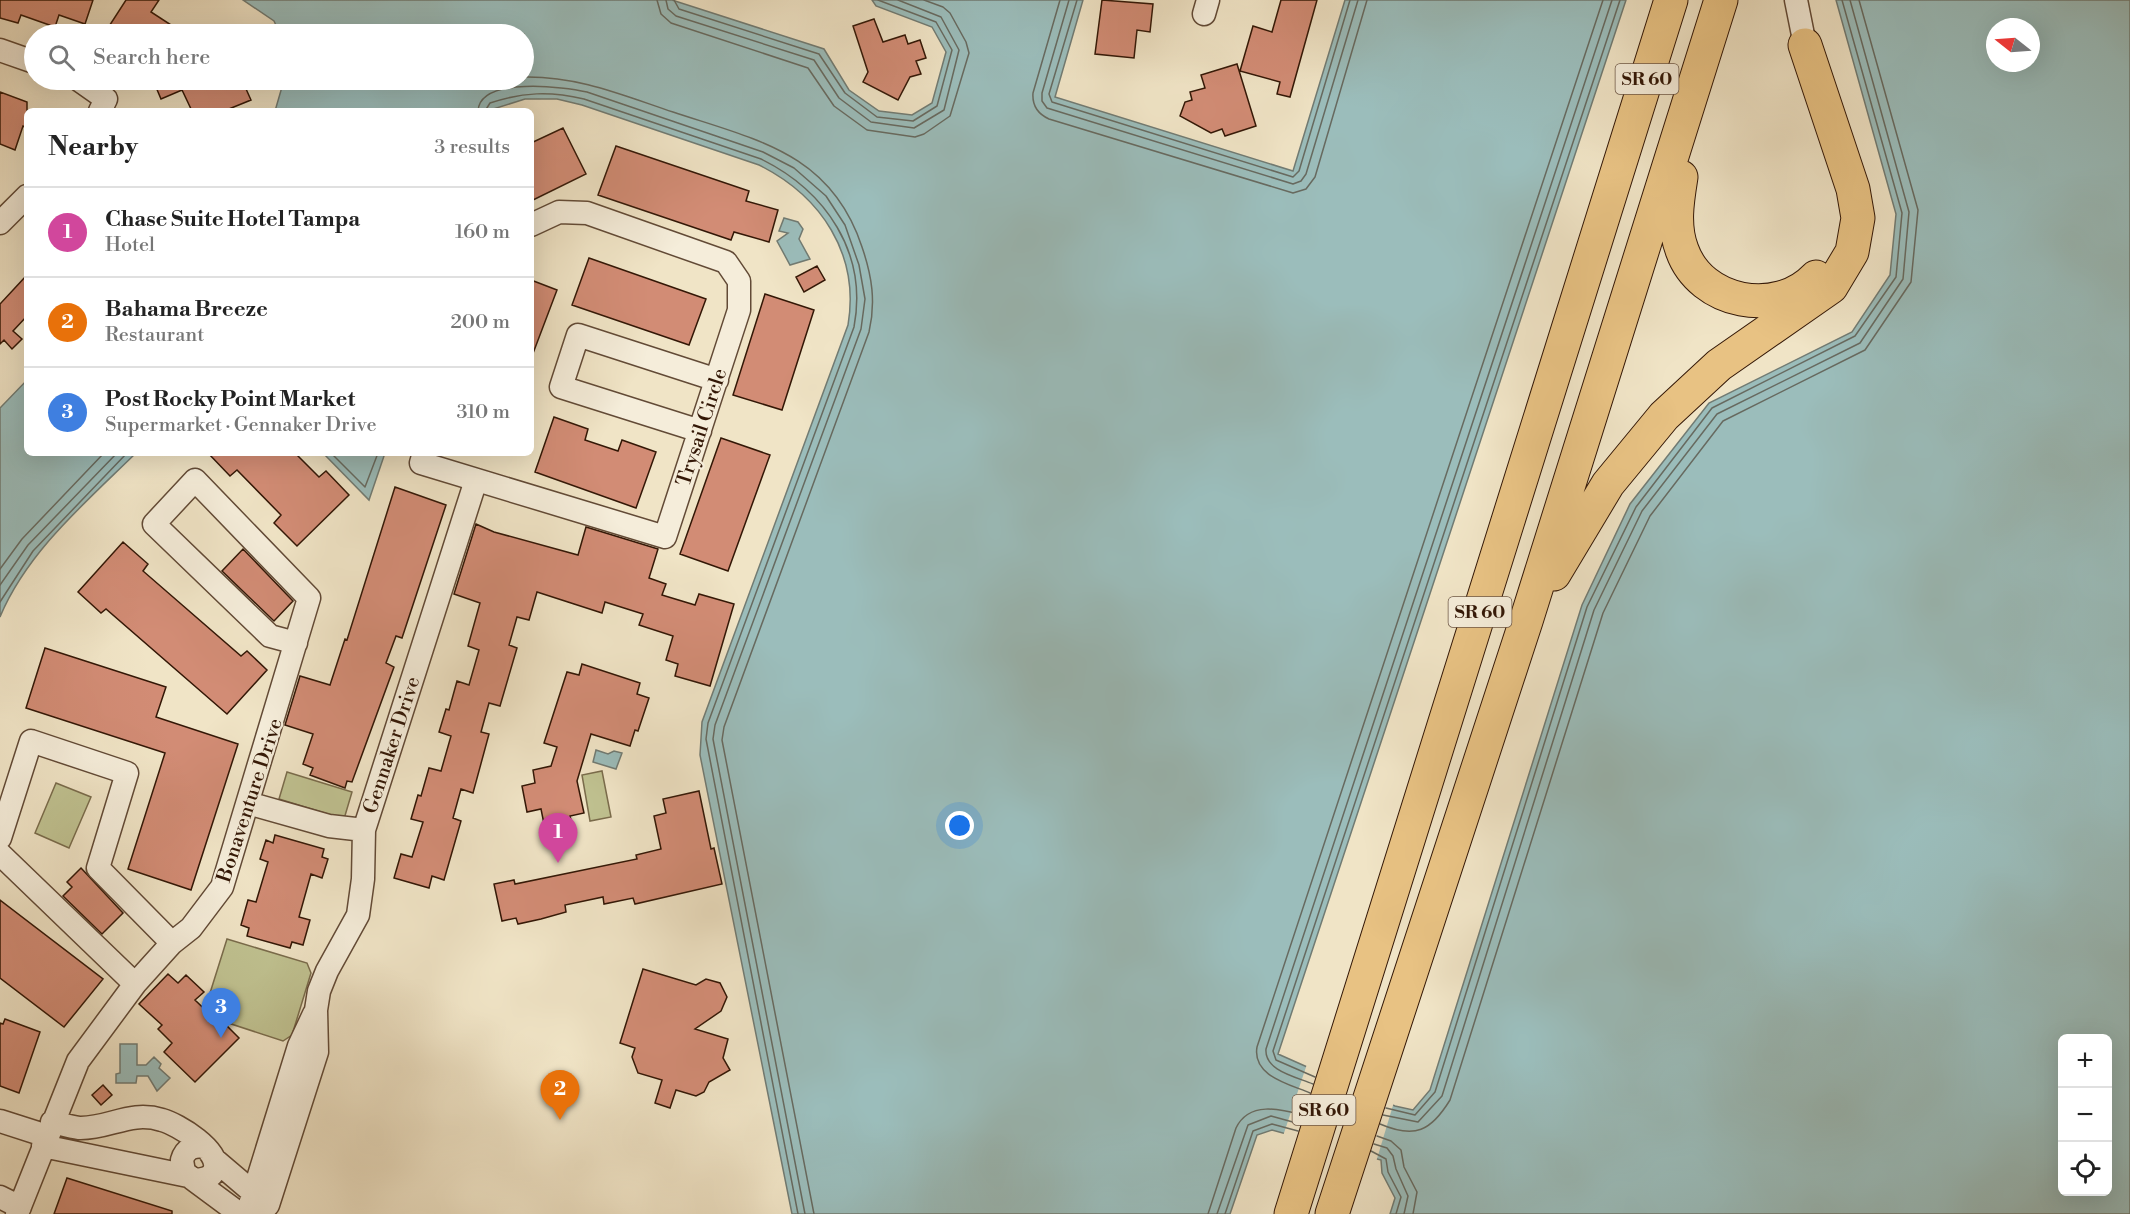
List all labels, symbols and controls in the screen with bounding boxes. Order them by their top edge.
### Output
north arrow [1986,18,2040,72]
search box [24,24,534,90]
icon: search [45,41,78,74]
text: Search here [93,44,210,71]
road number: SR 60 [1616,64,1678,94]
text: Nearby [48,131,138,163]
text: 3 results [434,135,510,160]
text: Chase Suite Hotel Tampa [105,206,360,233]
text: 1 [63,220,72,245]
text: 160 m [455,220,510,245]
text: Hotel [105,233,155,258]
text: Bahama Breeze [105,296,268,323]
text: 2 [61,310,74,335]
text: 200 m [450,310,510,335]
text: Restaurant [105,323,204,348]
street label: Trysail Circle [672,365,733,490]
text: Post Rocky Point Market [105,386,355,413]
text: 3 [61,400,74,425]
text: 310 m [457,400,510,425]
text: Supermarket · Gennaker Drive [105,413,377,438]
road number: SR 60 [1448,597,1512,627]
street label: Gennaker Drive [358,674,426,817]
street label: Bonaventure Drive [212,715,289,887]
your location [945,811,974,840]
pin: 1 [538,814,578,863]
pin: 3 [202,988,240,1038]
map controls [2058,1034,2112,1196]
button: + [2058,1034,2112,1088]
pin: 2 [540,1070,580,1120]
button: − [2058,1088,2112,1142]
road number: SR 60 [1292,1095,1356,1125]
button: locate [2058,1142,2112,1196]

